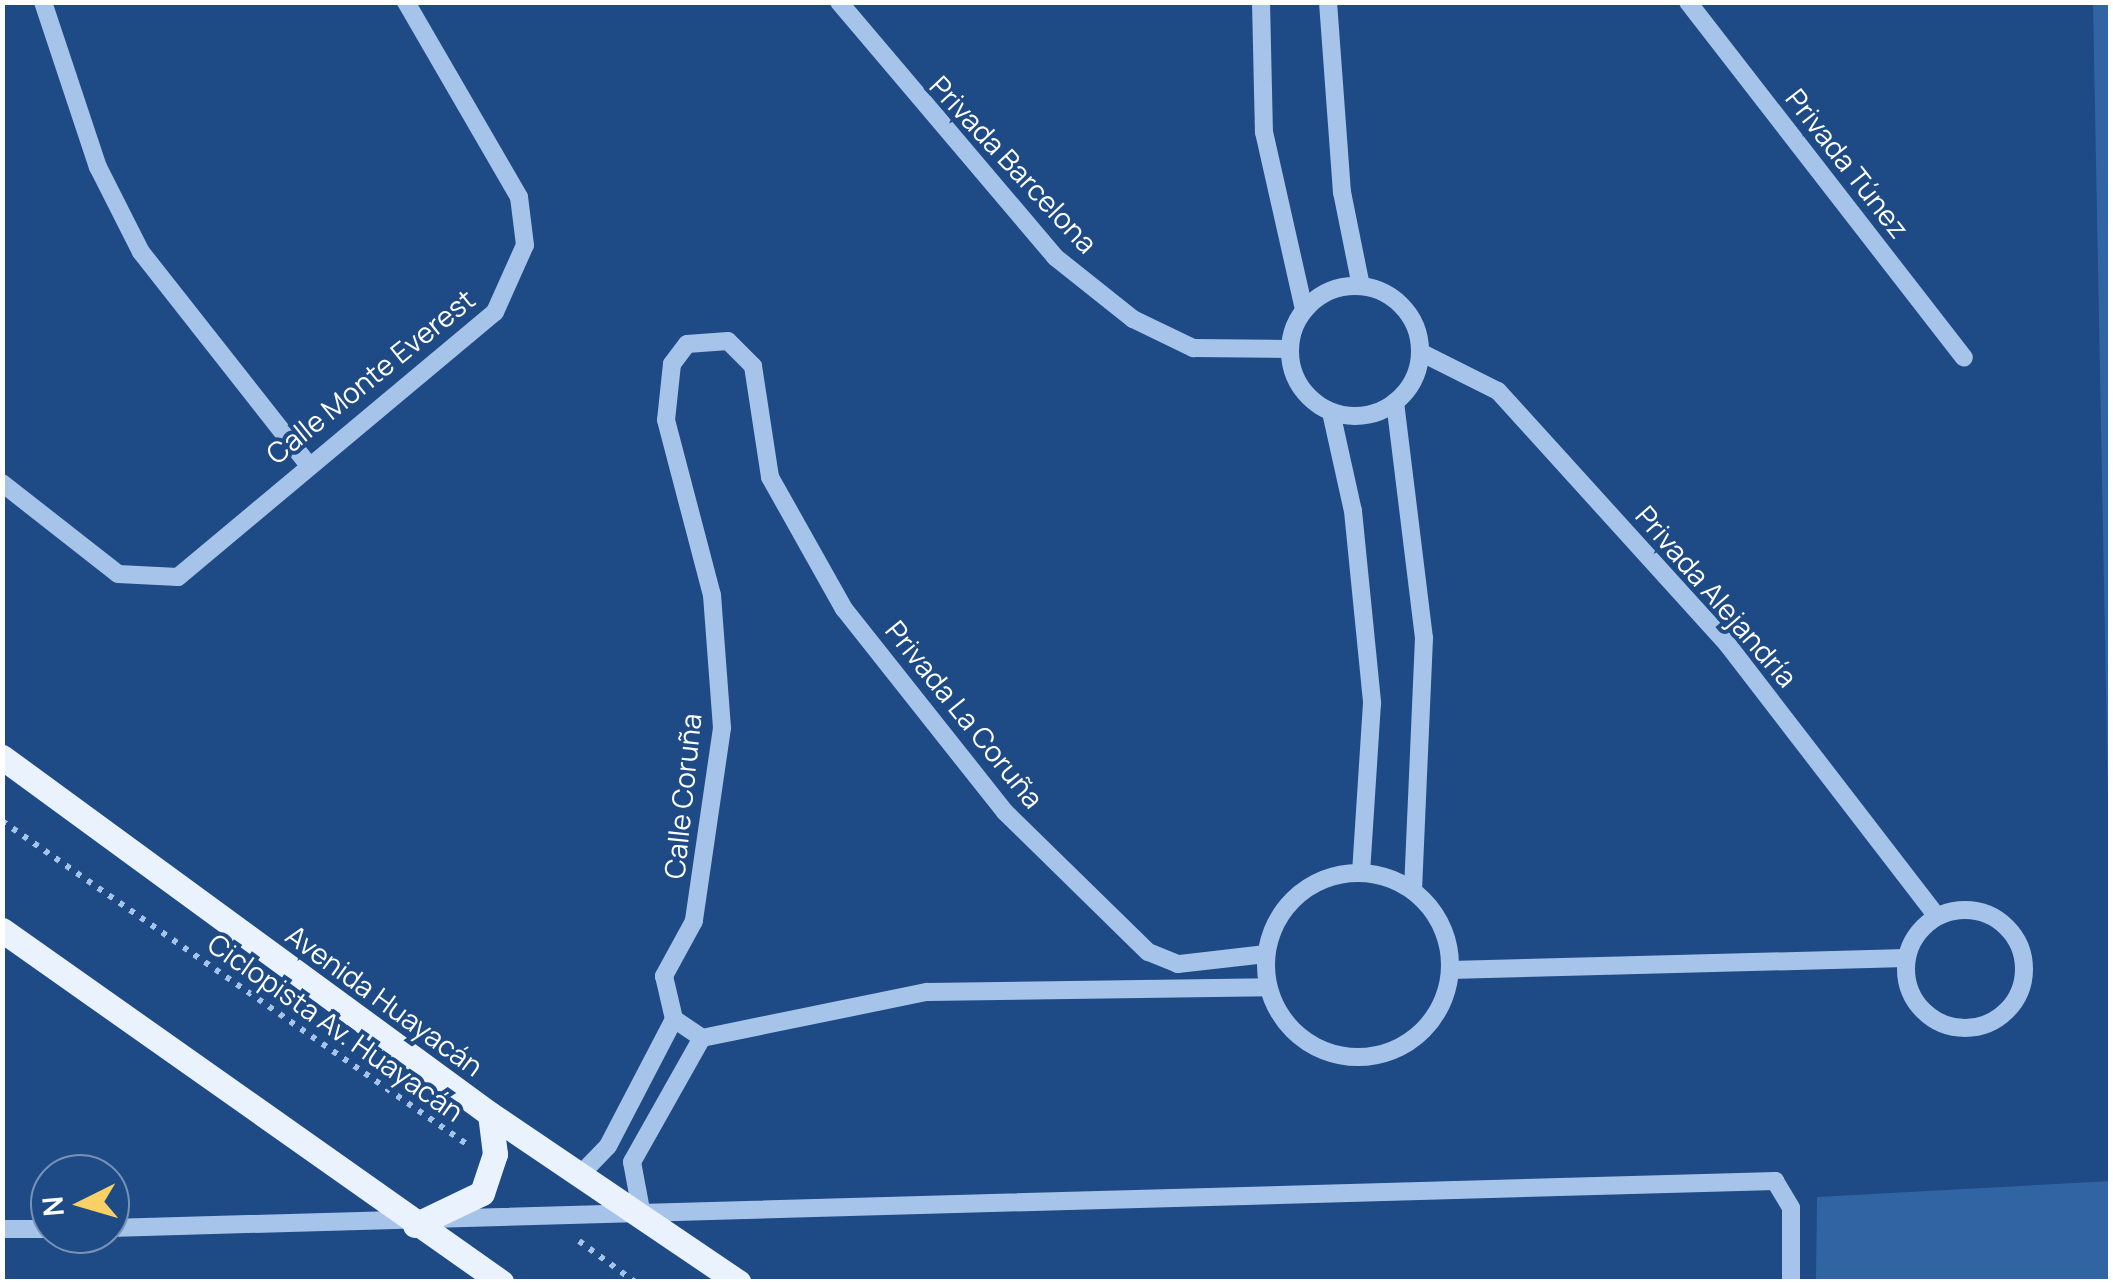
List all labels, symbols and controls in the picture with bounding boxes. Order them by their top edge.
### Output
street label: Privada Barcelona [923,69,1105,259]
street label: Privada Túnez [1779,82,1917,244]
street label: Calle Monte Everest [259,282,481,470]
street label: Privada Alejandría [1629,499,1805,693]
street label: Privada La Coruña [879,614,1051,814]
street label: Calle Coruña [657,712,707,880]
street label: Avenida Huayacán [280,917,490,1083]
street label: Ciclopista Av. Huayacán [202,926,470,1128]
north arrow [30,1154,130,1254]
text: N [32,1195,72,1218]

